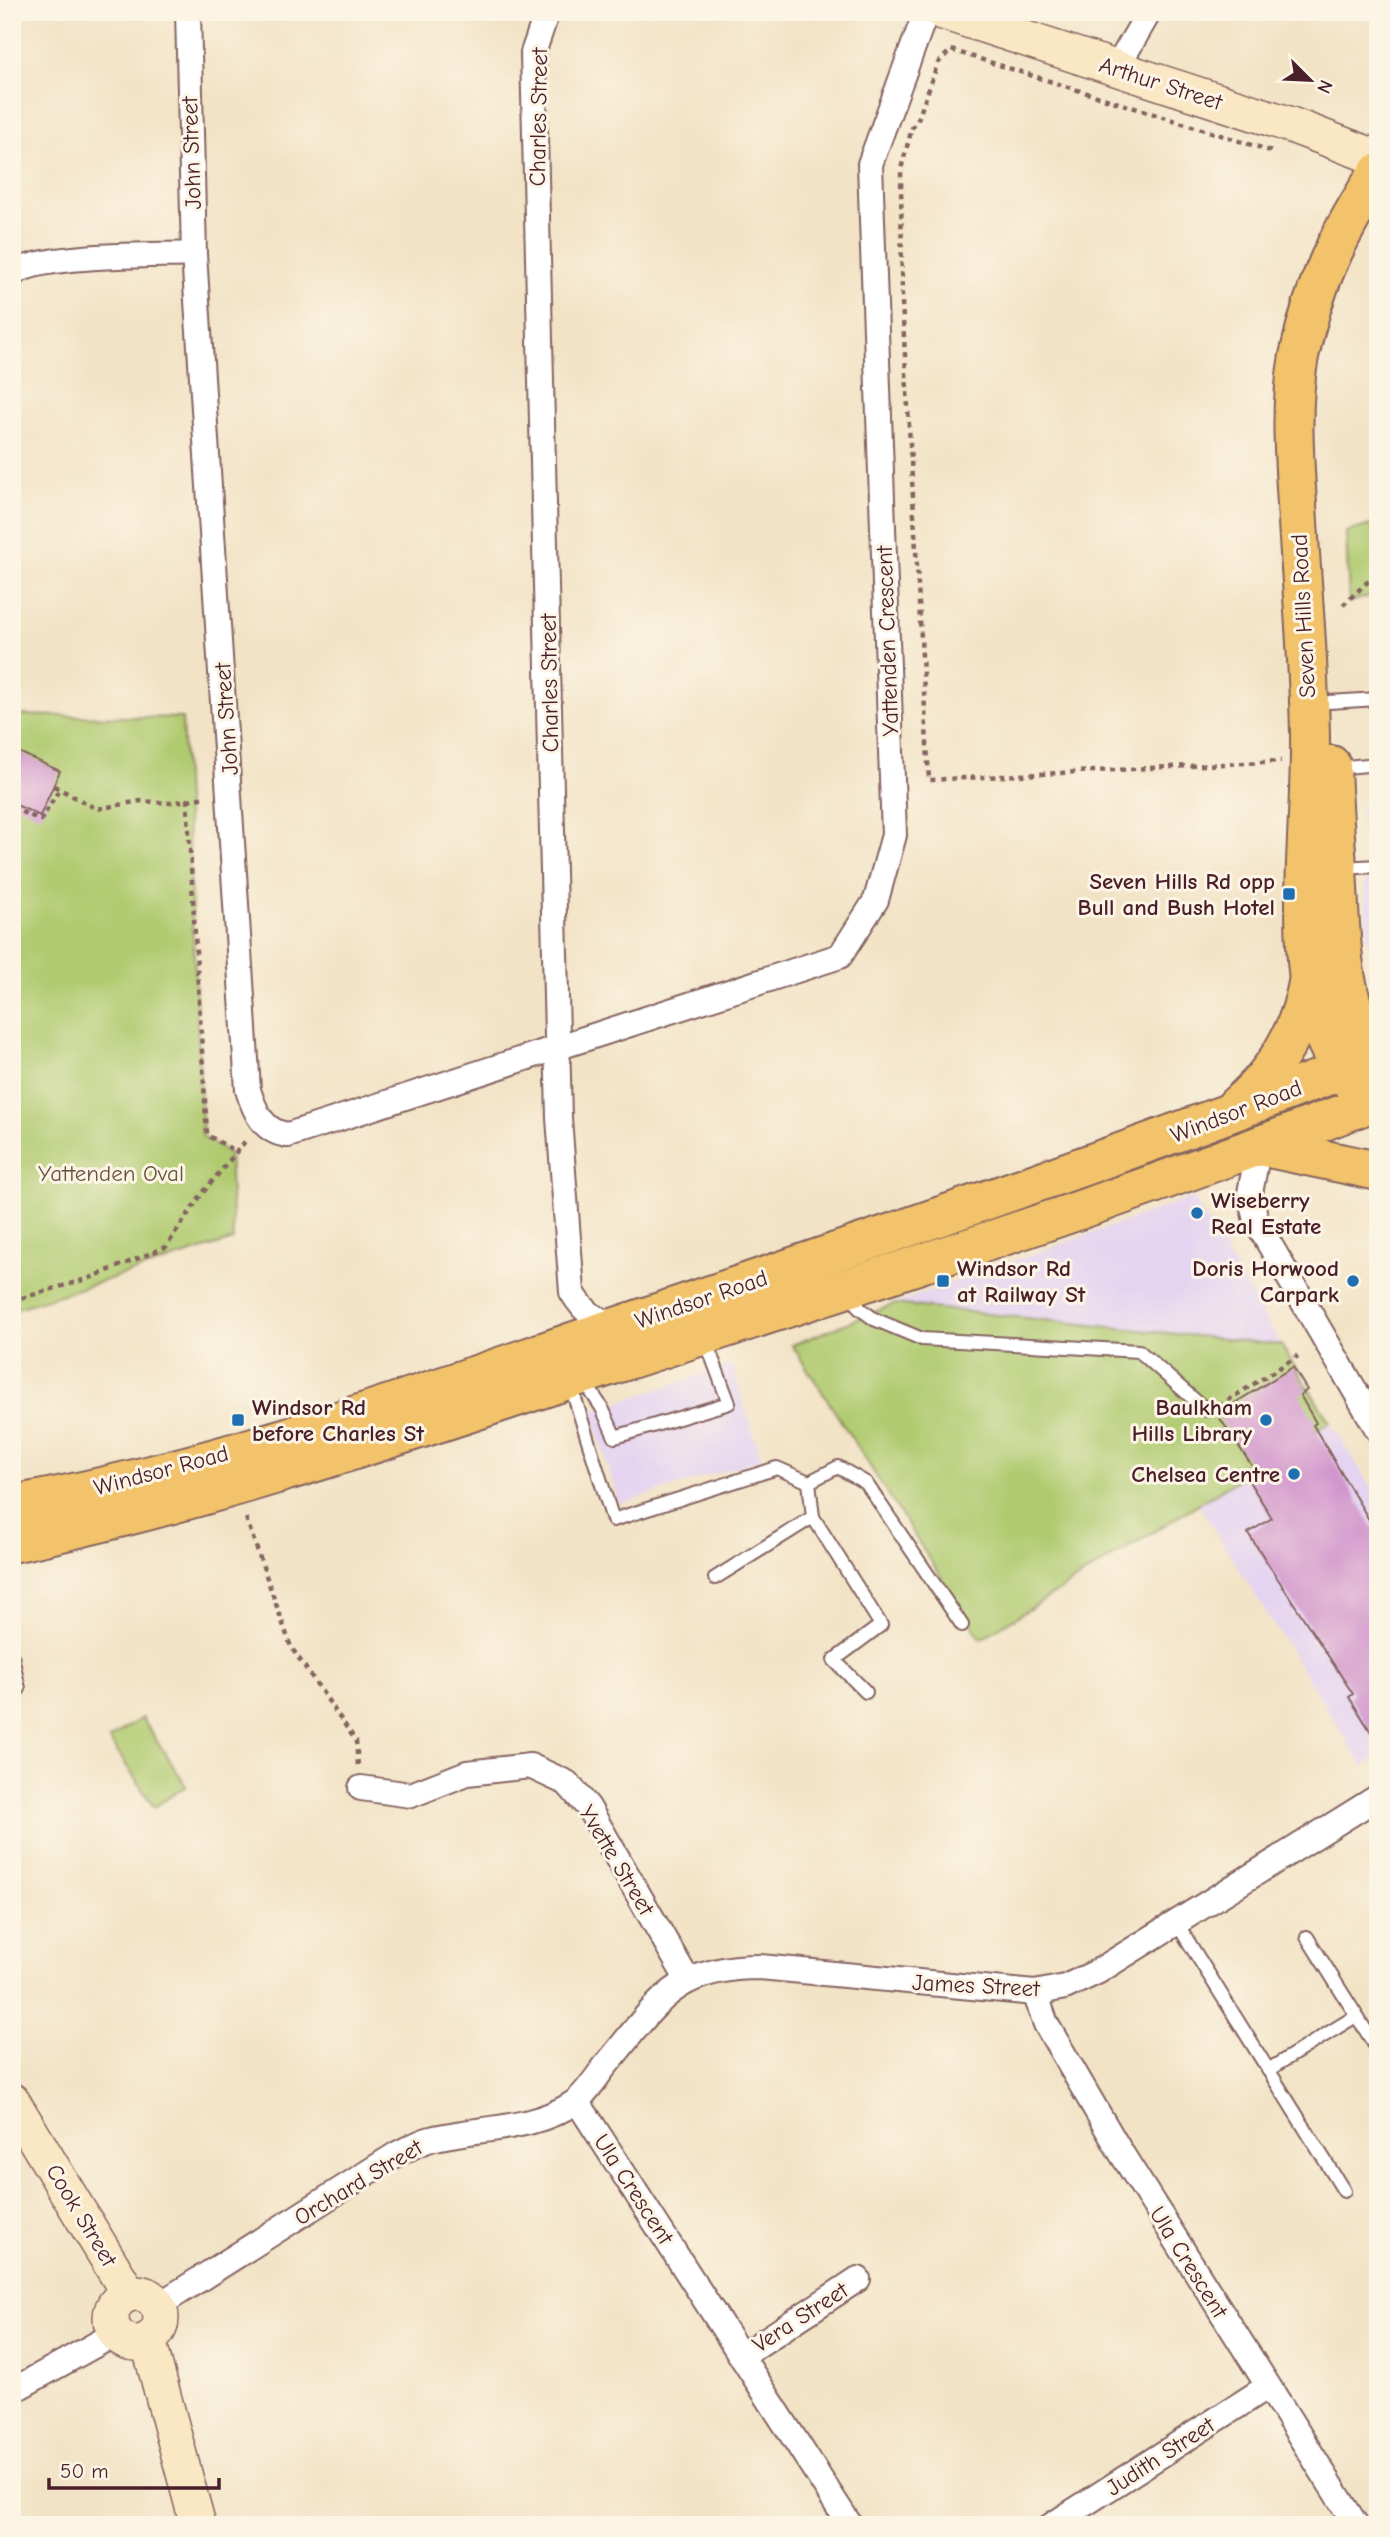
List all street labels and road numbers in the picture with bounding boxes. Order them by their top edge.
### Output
street label: Charles Street [524,46,553,187]
street label: Arthur Street [1096,51,1227,116]
street label: John Street [176,95,207,210]
street label: Seven Hills Road [1286,533,1321,699]
street label: Yattenden Crescent [871,544,904,737]
street label: Charles Street [535,612,564,753]
street label: John Street [209,660,244,776]
street label: Windsor Road [1167,1074,1306,1149]
street label: Windsor Road [631,1264,771,1335]
street label: Windsor Road [91,1440,231,1501]
street label: Yvette Street [573,1800,661,1921]
street label: James Street [911,1969,1042,2002]
street label: Ula Crescent [588,2129,680,2251]
street label: Orchard Street [289,2133,428,2231]
street label: Cook Street [40,2159,123,2273]
street label: Ula Crescent [1144,2202,1234,2324]
street label: Vera Street [748,2276,854,2358]
street label: Judith Street [1101,2411,1221,2501]

